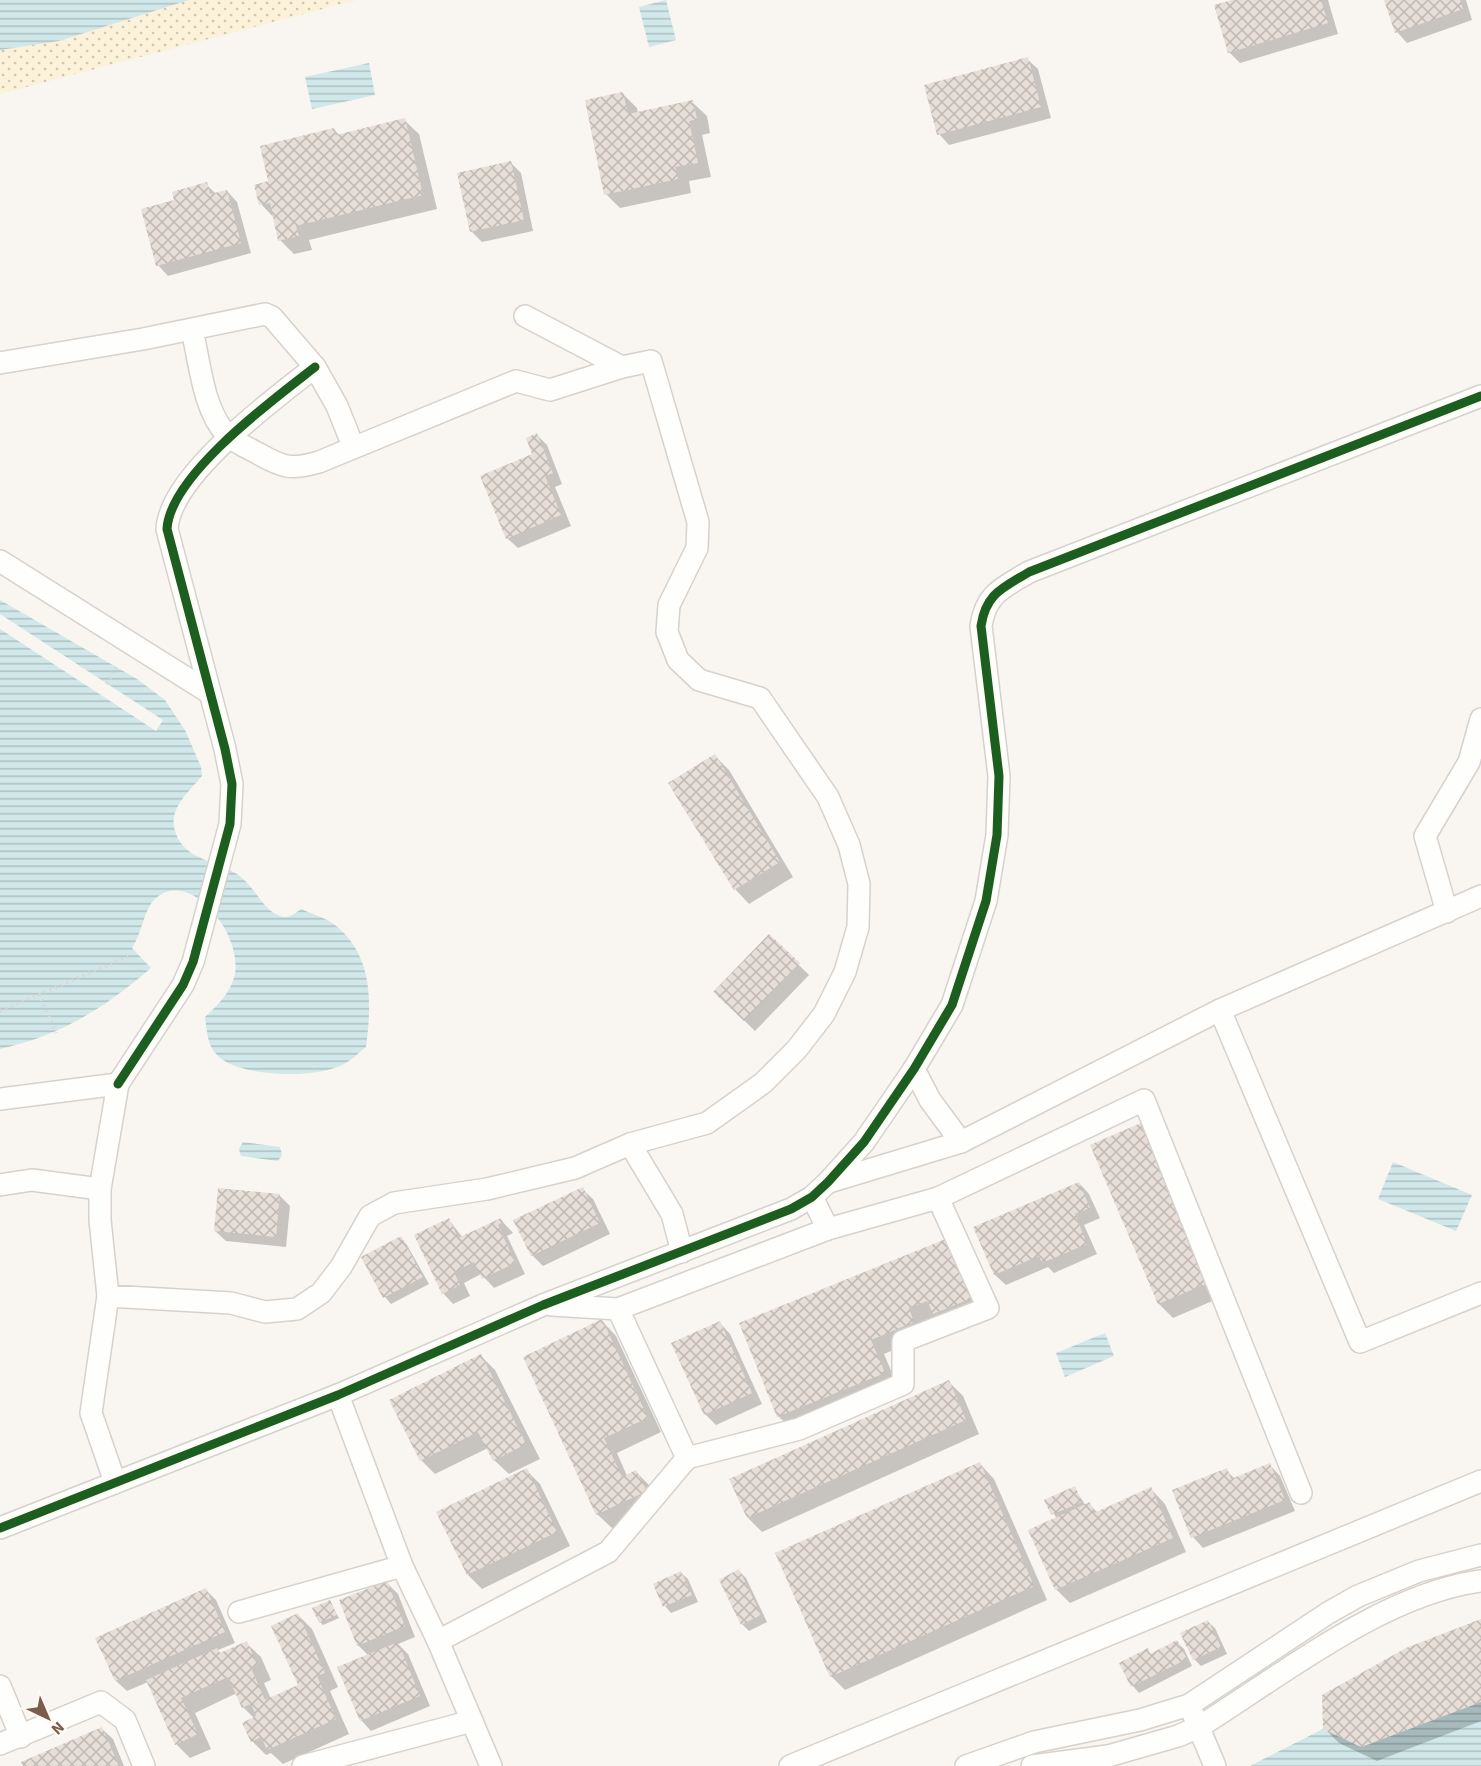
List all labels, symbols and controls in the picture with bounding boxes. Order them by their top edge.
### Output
north arrow [18,1688,78,1748]
text: N [46,1716,69,1740]

